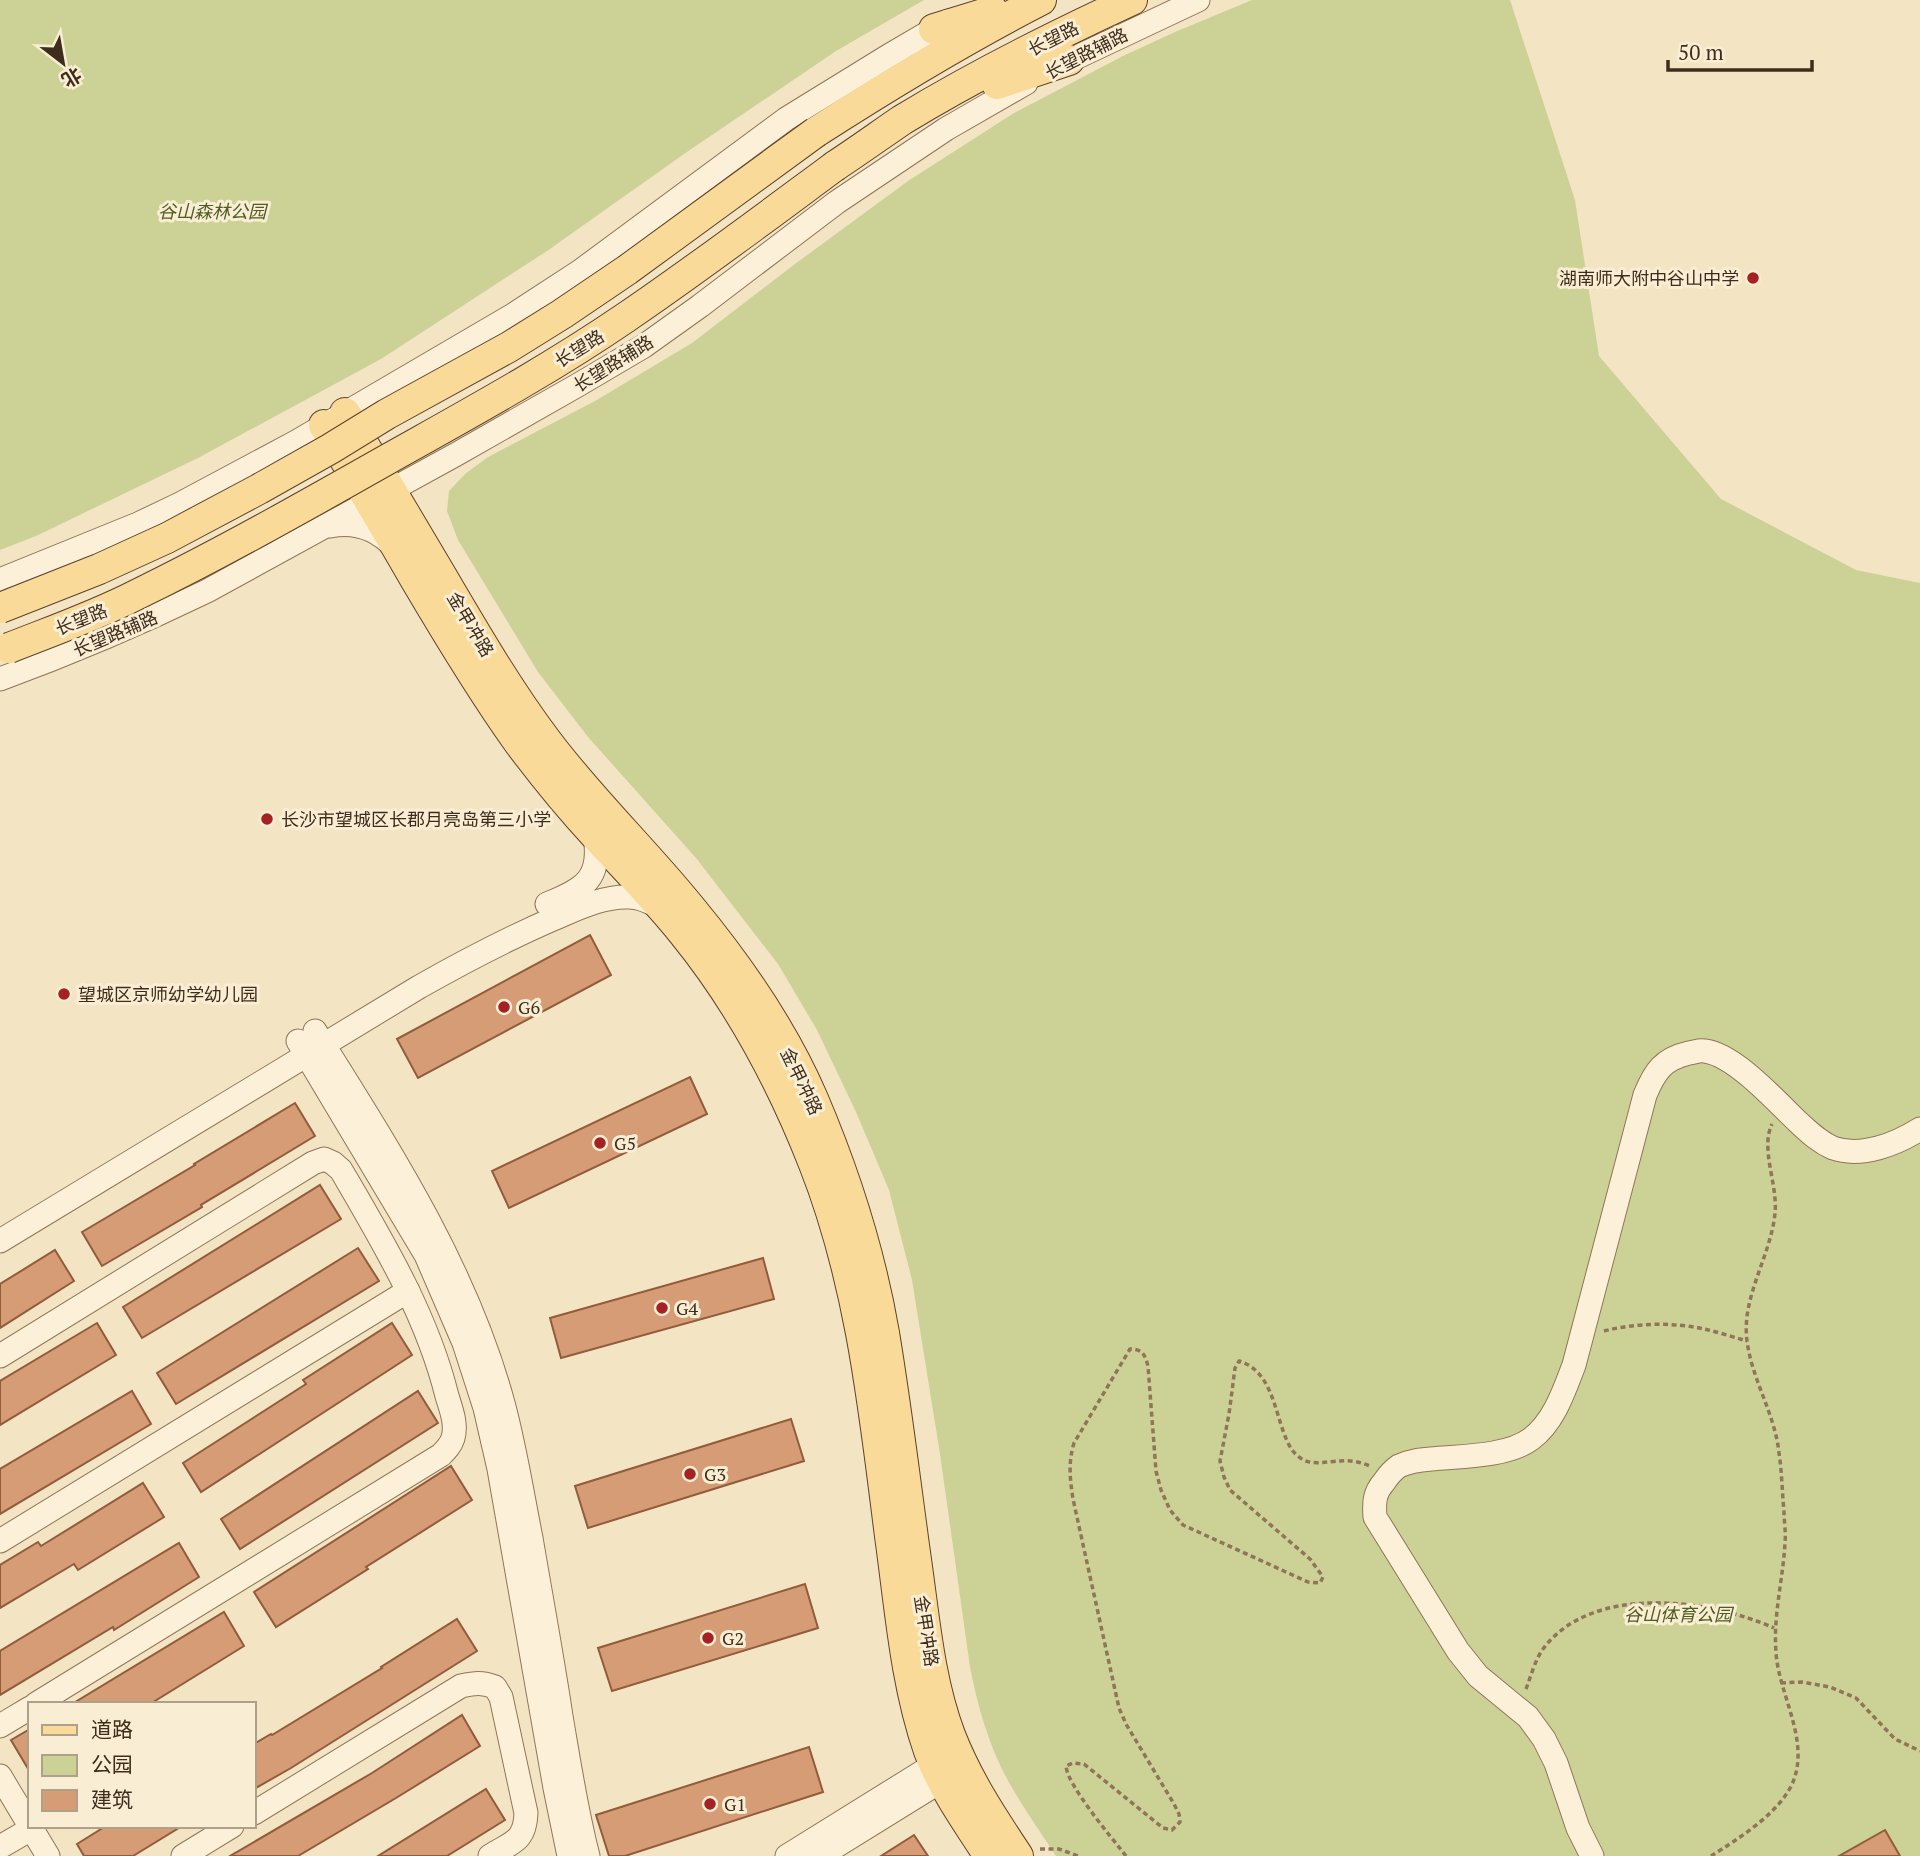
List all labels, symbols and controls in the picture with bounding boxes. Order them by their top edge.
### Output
street label: 长望路 [1023,15,1083,61]
street label: 长望路辅路 [1040,22,1132,84]
north arrow [28,28,98,98]
scale bar [1668,28,1812,72]
text: 50 m [1678,38,1724,66]
text: 北 [57,62,87,94]
park label: 谷山森林公园 [158,199,269,223]
place label: 湖南师大附中谷山中学 [1559,266,1739,290]
marker: 湖南师大附中谷山中学 [1745,270,1761,286]
street label: 长望路 [550,324,608,372]
street label: 长望路辅路 [568,329,658,397]
street label: 金甲冲路 [442,587,500,661]
street label: 长望路 [51,598,111,640]
street label: 长望路辅路 [69,604,161,662]
place label: 长沙市望城区长郡月亮岛第三小学 [281,807,551,831]
marker: 长沙市望城区长郡月亮岛第三小学 [259,811,275,827]
place label: 望城区京师幼学幼儿园 [78,982,258,1006]
marker: 望城区京师幼学幼儿园 [56,986,72,1002]
place label: G6 [518,995,540,1019]
marker: G6 [496,999,512,1015]
street label: 金甲冲路 [775,1043,829,1119]
place label: G5 [614,1131,636,1155]
marker: G5 [592,1135,608,1151]
place label: G4 [676,1296,698,1320]
marker: G4 [654,1300,670,1316]
place label: G3 [704,1462,726,1486]
marker: G3 [682,1466,698,1482]
street label: 金甲冲路 [910,1594,944,1668]
park label: 谷山体育公园 [1624,1602,1735,1626]
place label: G2 [722,1626,744,1650]
marker: G2 [700,1630,716,1646]
legend [28,1702,256,1828]
text: 道路 [91,1715,133,1743]
text: 公园 [91,1750,133,1778]
text: 建筑 [91,1785,133,1813]
place label: G1 [724,1792,746,1816]
marker: G1 [702,1796,718,1812]

